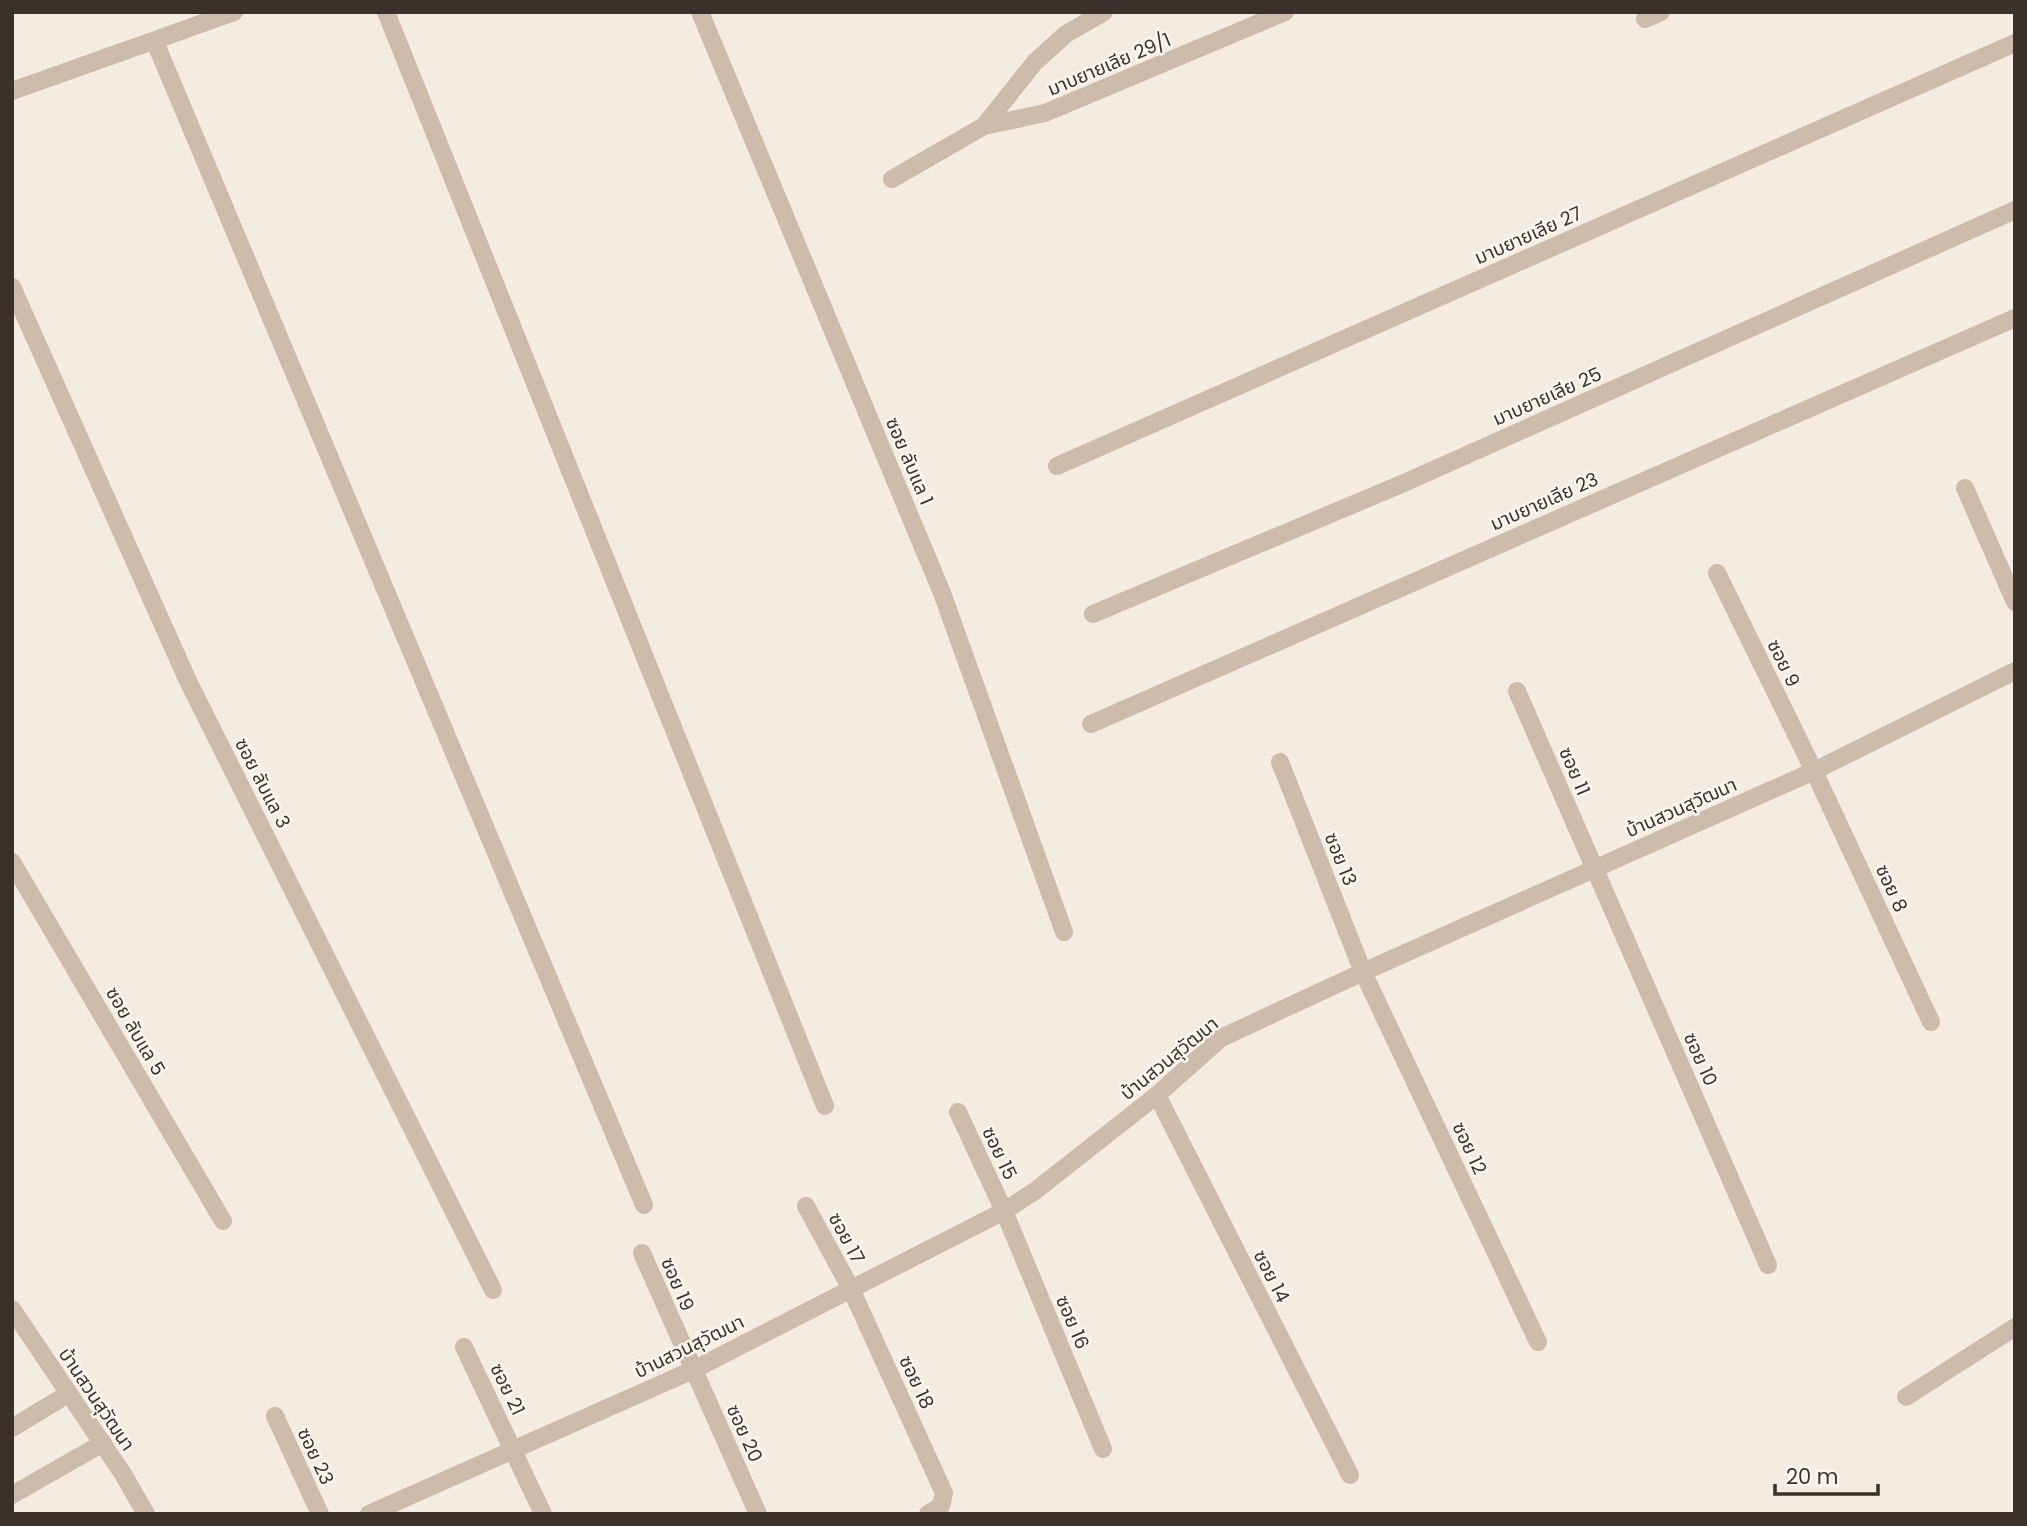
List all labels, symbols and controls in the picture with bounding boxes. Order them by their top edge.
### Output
street label: มาบยายเลีย 29/1 [1043,26,1175,103]
street label: มาบยายเลีย 27 [1470,200,1586,271]
street label: มาบยายเลีย 25 [1488,360,1606,433]
street label: ซอย ลับแล 1 [879,413,940,509]
street label: มาบยายเลีย 23 [1486,466,1603,537]
street label: ซอย 9 [1760,635,1807,692]
street label: ซอย ลับแล 3 [228,733,297,833]
street label: ซอย 11 [1552,743,1597,799]
street label: บ้านสวนสุวัฒนา [1621,771,1741,844]
street label: ซอย 13 [1318,829,1363,890]
street label: ซอย 8 [1869,860,1914,916]
street label: ซอย ลับแล 5 [99,982,172,1081]
street label: บ้านสวนสุวัฒนา [1114,1010,1224,1106]
street label: ซอย 10 [1677,1028,1724,1090]
street label: ซอย 12 [1446,1118,1493,1179]
street label: ซอย 15 [976,1122,1024,1184]
street label: ซอย 17 [822,1208,871,1269]
street label: ซอย 14 [1247,1245,1296,1307]
street label: ซอย 19 [654,1253,701,1315]
street label: ซอย 16 [1049,1291,1096,1353]
street label: บ้านสวนสุวัฒนา [630,1308,749,1385]
street label: บ้านสวนสุวัฒนา [52,1342,141,1456]
street label: ซอย 18 [892,1351,941,1413]
street label: ซอย 21 [483,1359,532,1420]
street label: ซอย 20 [720,1400,769,1466]
street label: ซอย 23 [291,1423,340,1489]
scale bar [1775,1452,1878,1496]
text: 20 m [1786,1462,1839,1491]

